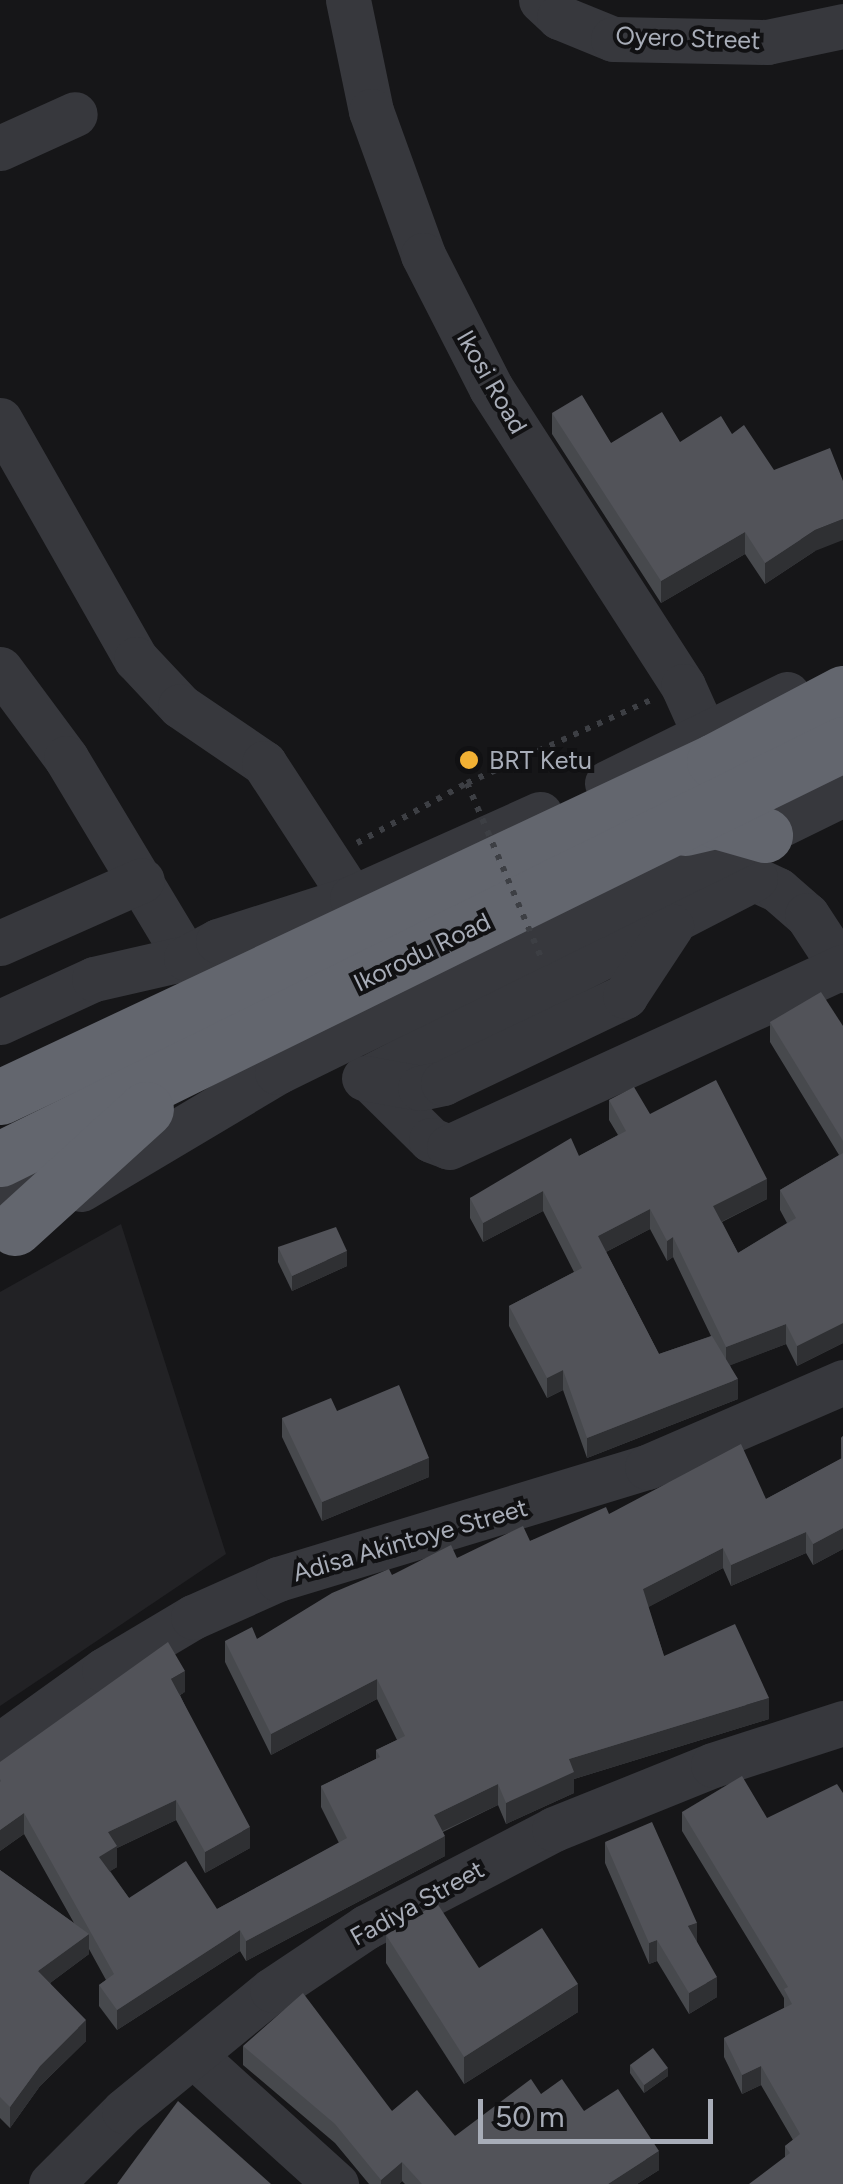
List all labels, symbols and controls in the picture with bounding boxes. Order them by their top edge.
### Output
street label: Oyero Street [615,20,761,56]
street label: Ikosi Road [450,325,534,439]
place label: BRT Ketu [489,745,592,775]
marker: BRT Ketu [458,749,480,771]
street label: Ikorodu Road [349,906,495,998]
street label: Adisa Akintoye Street [289,1492,531,1588]
street label: Fadiya Street [345,1854,489,1952]
scale bar [483,2079,718,2141]
text: 50 m [495,2098,564,2135]

